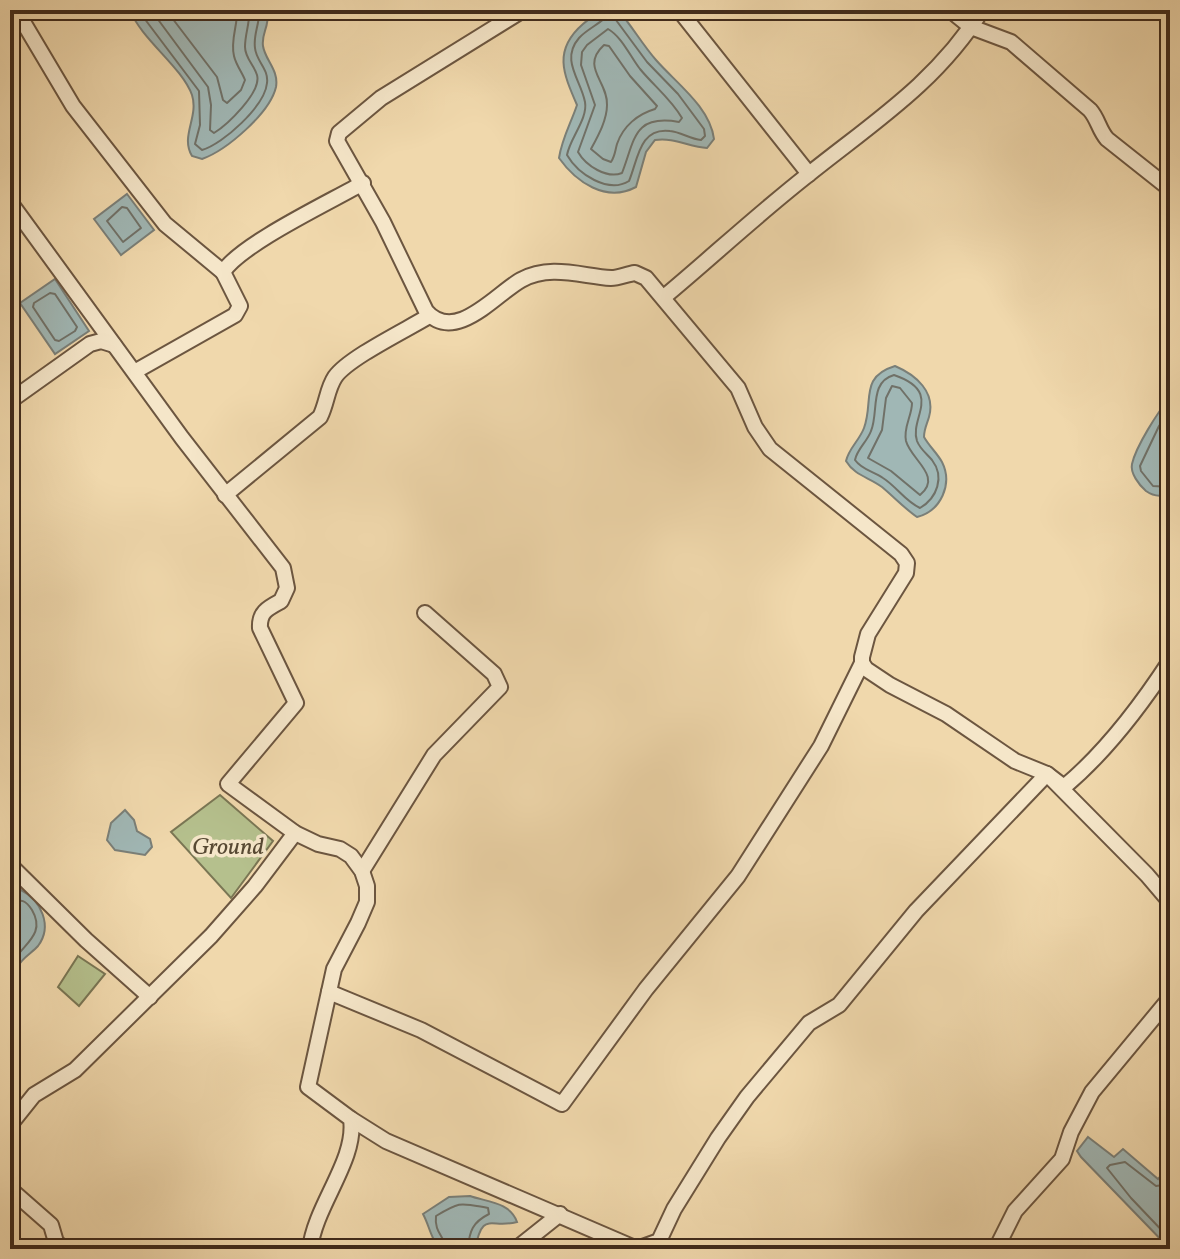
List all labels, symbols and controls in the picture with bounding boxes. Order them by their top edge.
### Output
park label: Ground [192,831,264,865]

